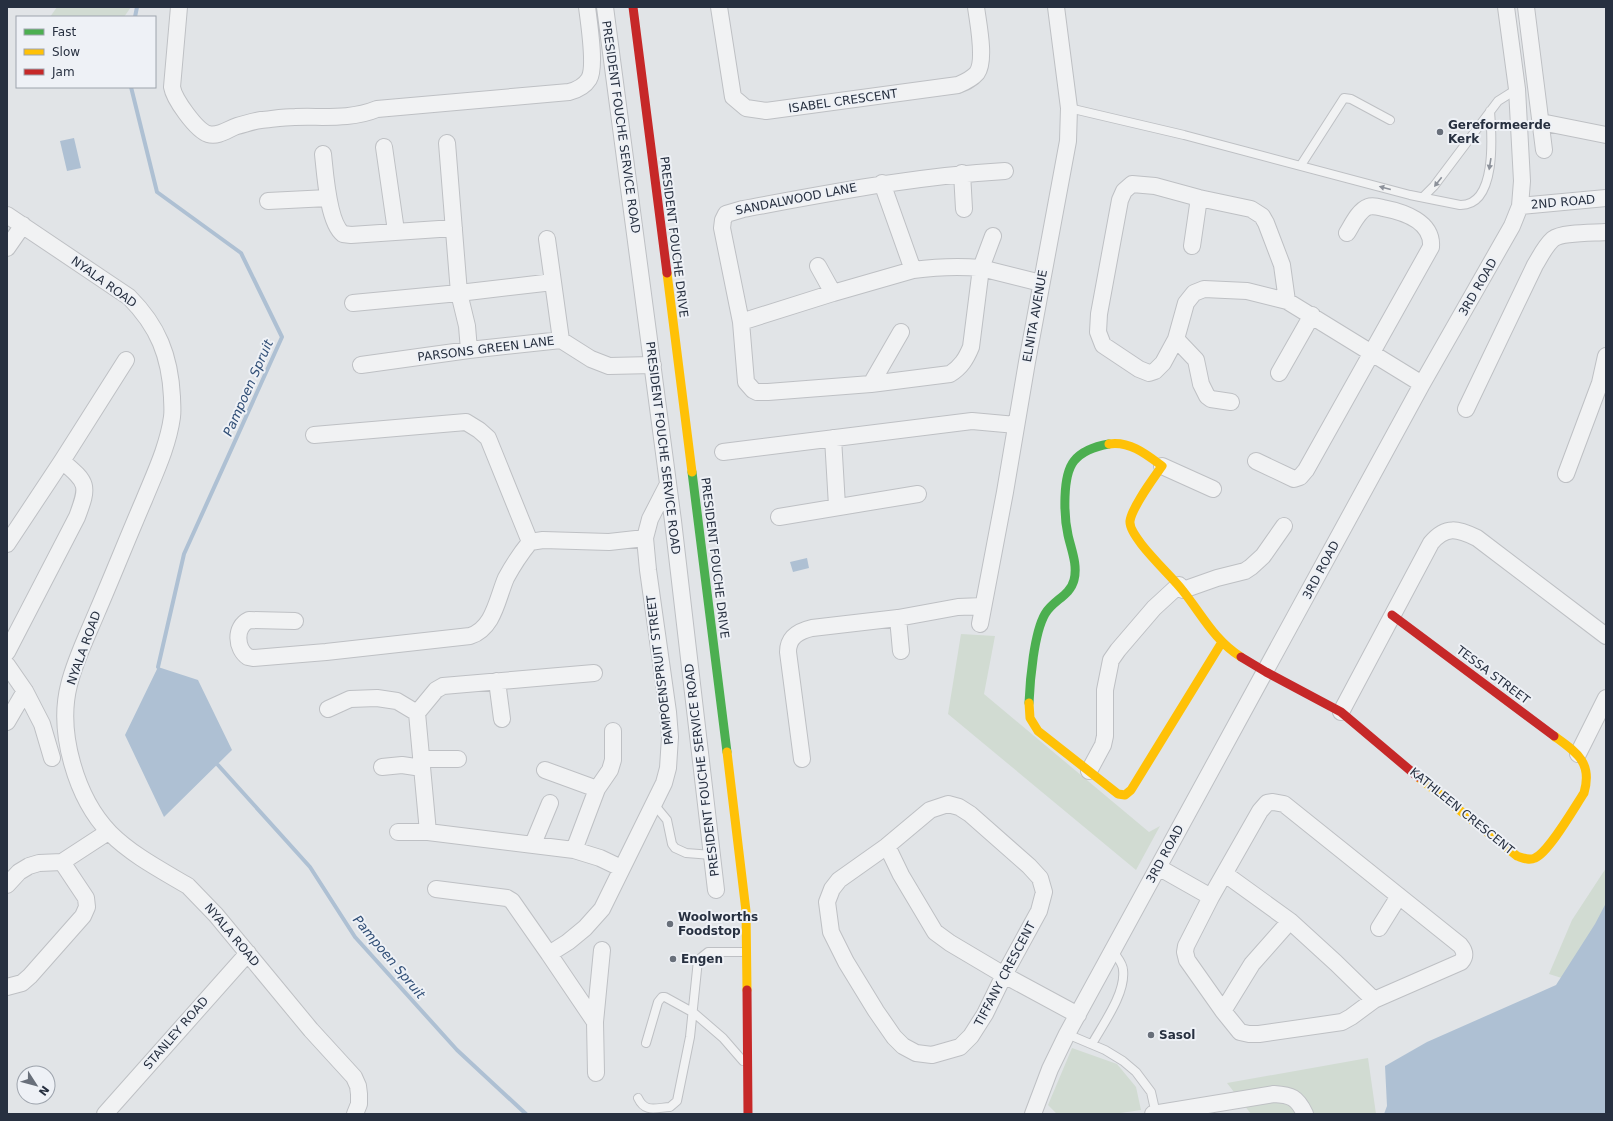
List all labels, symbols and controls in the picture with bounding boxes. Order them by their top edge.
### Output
legend [16,16,156,88]
street label: PRESIDENT FOUCHE SERVICE ROAD [599,20,643,234]
text: Fast [52,25,76,39]
text: Slow [52,45,80,59]
text: Jam [51,65,75,79]
street label: ISABEL CRESCENT [788,86,899,116]
place label: Gereformeerde Kerk [1448,118,1551,146]
marker: Gereformeerde Kerk [1435,127,1445,137]
street label: PRESIDENT FOUCHE DRIVE [657,156,691,318]
one-way arrow [1487,158,1493,170]
one-way arrow [1434,176,1442,187]
street label: SANDALWOOD LANE [734,180,858,218]
one-way arrow [1379,185,1391,191]
street label: 2ND ROAD [1530,192,1596,212]
street label: NYALA ROAD [68,254,140,310]
street label: 3RD ROAD [1456,256,1500,318]
street label: ELNITA AVENUE [1020,269,1050,363]
street label: PARSONS GREEN LANE [417,334,555,364]
water label: Pampoen Spruit [220,337,276,438]
street label: PRESIDENT FOUCHE SERVICE ROAD [643,341,683,555]
street label: PRESIDENT FOUCHE DRIVE [698,477,732,639]
street label: 3RD ROAD [1300,538,1342,602]
street label: PAMPOENSPRUIT STREET [644,594,676,746]
street label: NYALA ROAD [64,609,104,687]
street label: TESSA STREET [1453,642,1533,708]
street label: PRESIDENT FOUCHE SERVICE ROAD [682,663,722,877]
street label: KATHLEEN CRESCENT [1407,765,1517,858]
street label: 3RD ROAD [1143,823,1187,885]
street label: NYALA ROAD [202,901,262,969]
place label: Woolworths Foodstop [678,910,758,938]
water label: Pampoen Spruit [350,912,429,1002]
marker: Woolworths Foodstop [665,919,675,929]
street label: TIFFANY CRESCENT [971,919,1039,1029]
place label: Engen [681,952,723,966]
marker: Engen [668,954,678,964]
street label: STANLEY ROAD [141,994,211,1072]
place label: Sasol [1159,1028,1195,1042]
marker: Sasol [1146,1030,1156,1040]
north arrow [16,1065,56,1105]
text: N [36,1083,52,1098]

